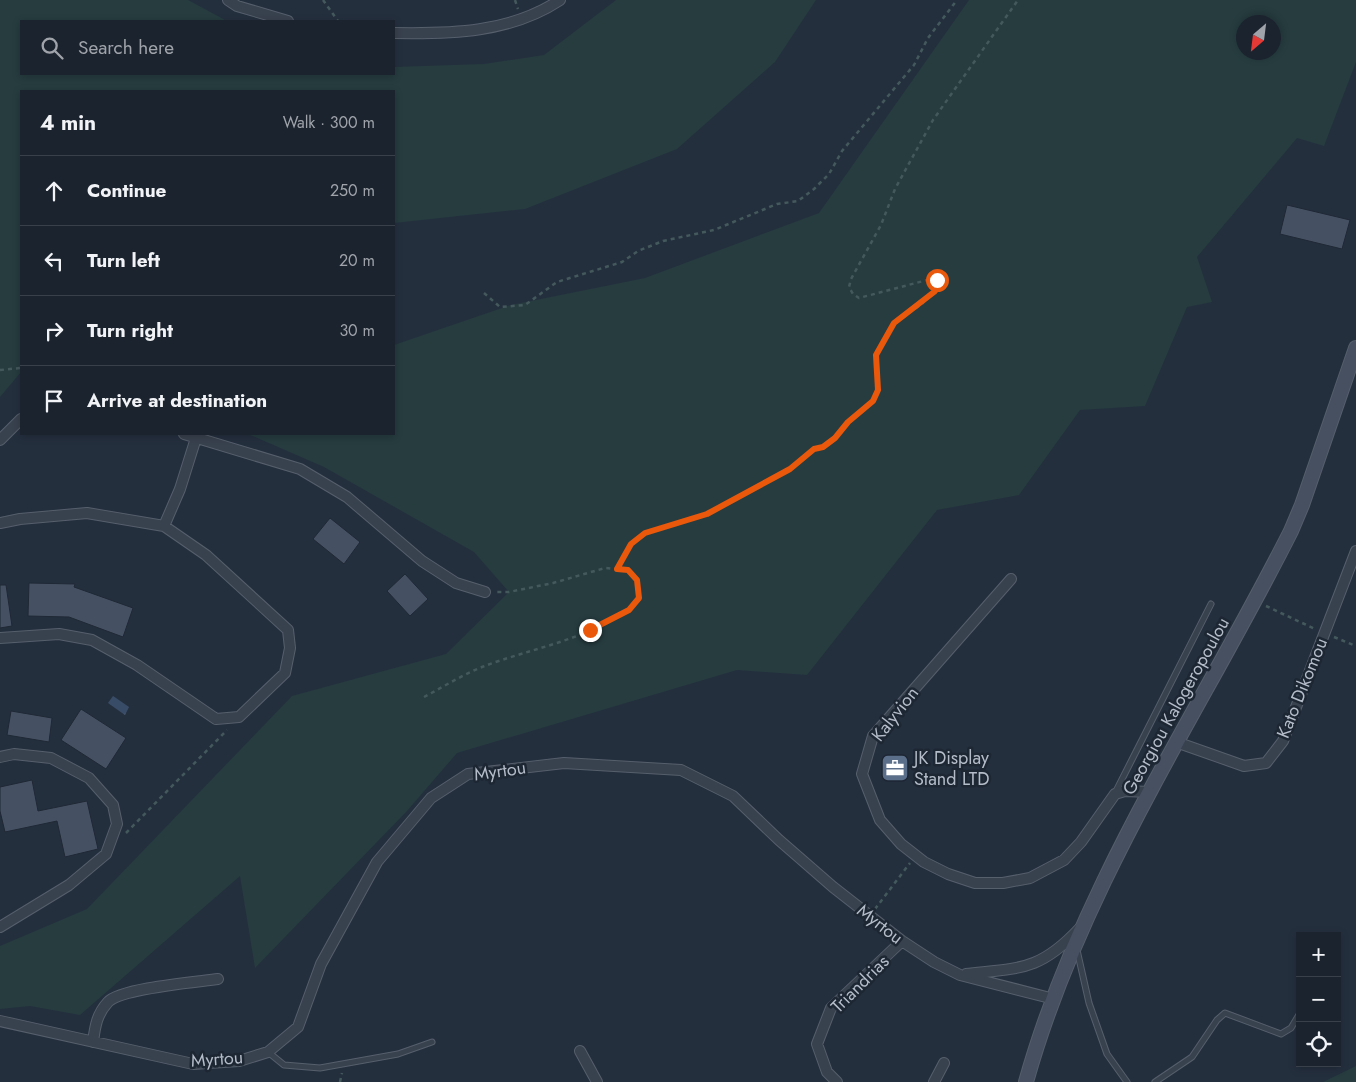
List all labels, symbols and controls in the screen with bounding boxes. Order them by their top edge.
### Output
north arrow [1236,15,1281,60]
search box [20,20,395,75]
icon: search [38,34,66,62]
text: Search here [78,34,174,61]
text: 4 min [40,108,96,138]
text: Walk · 300 m [283,111,375,134]
icon: ahead [40,177,68,205]
text: Continue [87,177,166,204]
text: 250 m [330,179,375,202]
icon: left [40,247,68,275]
text: Turn left [87,247,160,274]
text: 20 m [339,249,375,272]
route start [926,269,949,292]
icon: right [40,317,68,345]
text: Turn right [87,317,173,344]
text: 30 m [339,319,375,342]
icon: arrive [40,387,68,415]
text: Arrive at destination [87,387,267,414]
street label: Georgiou Kalogeropoulou [1116,612,1236,800]
route end [579,619,602,642]
street label: Kato Dikomou [1270,634,1334,742]
street label: Kalyvion [865,681,925,747]
place label: JK Display Stand LTD [912,745,989,792]
office icon: JK Display Stand LTD [880,753,910,783]
street label: Myrtou [472,754,528,788]
street label: Myrtou [851,898,909,950]
map controls [1296,932,1341,1067]
button: + [1296,932,1341,977]
street label: Triandrias [825,949,895,1019]
button: − [1296,977,1341,1022]
button: locate [1296,1022,1341,1067]
street label: Myrtou [190,1044,244,1074]

